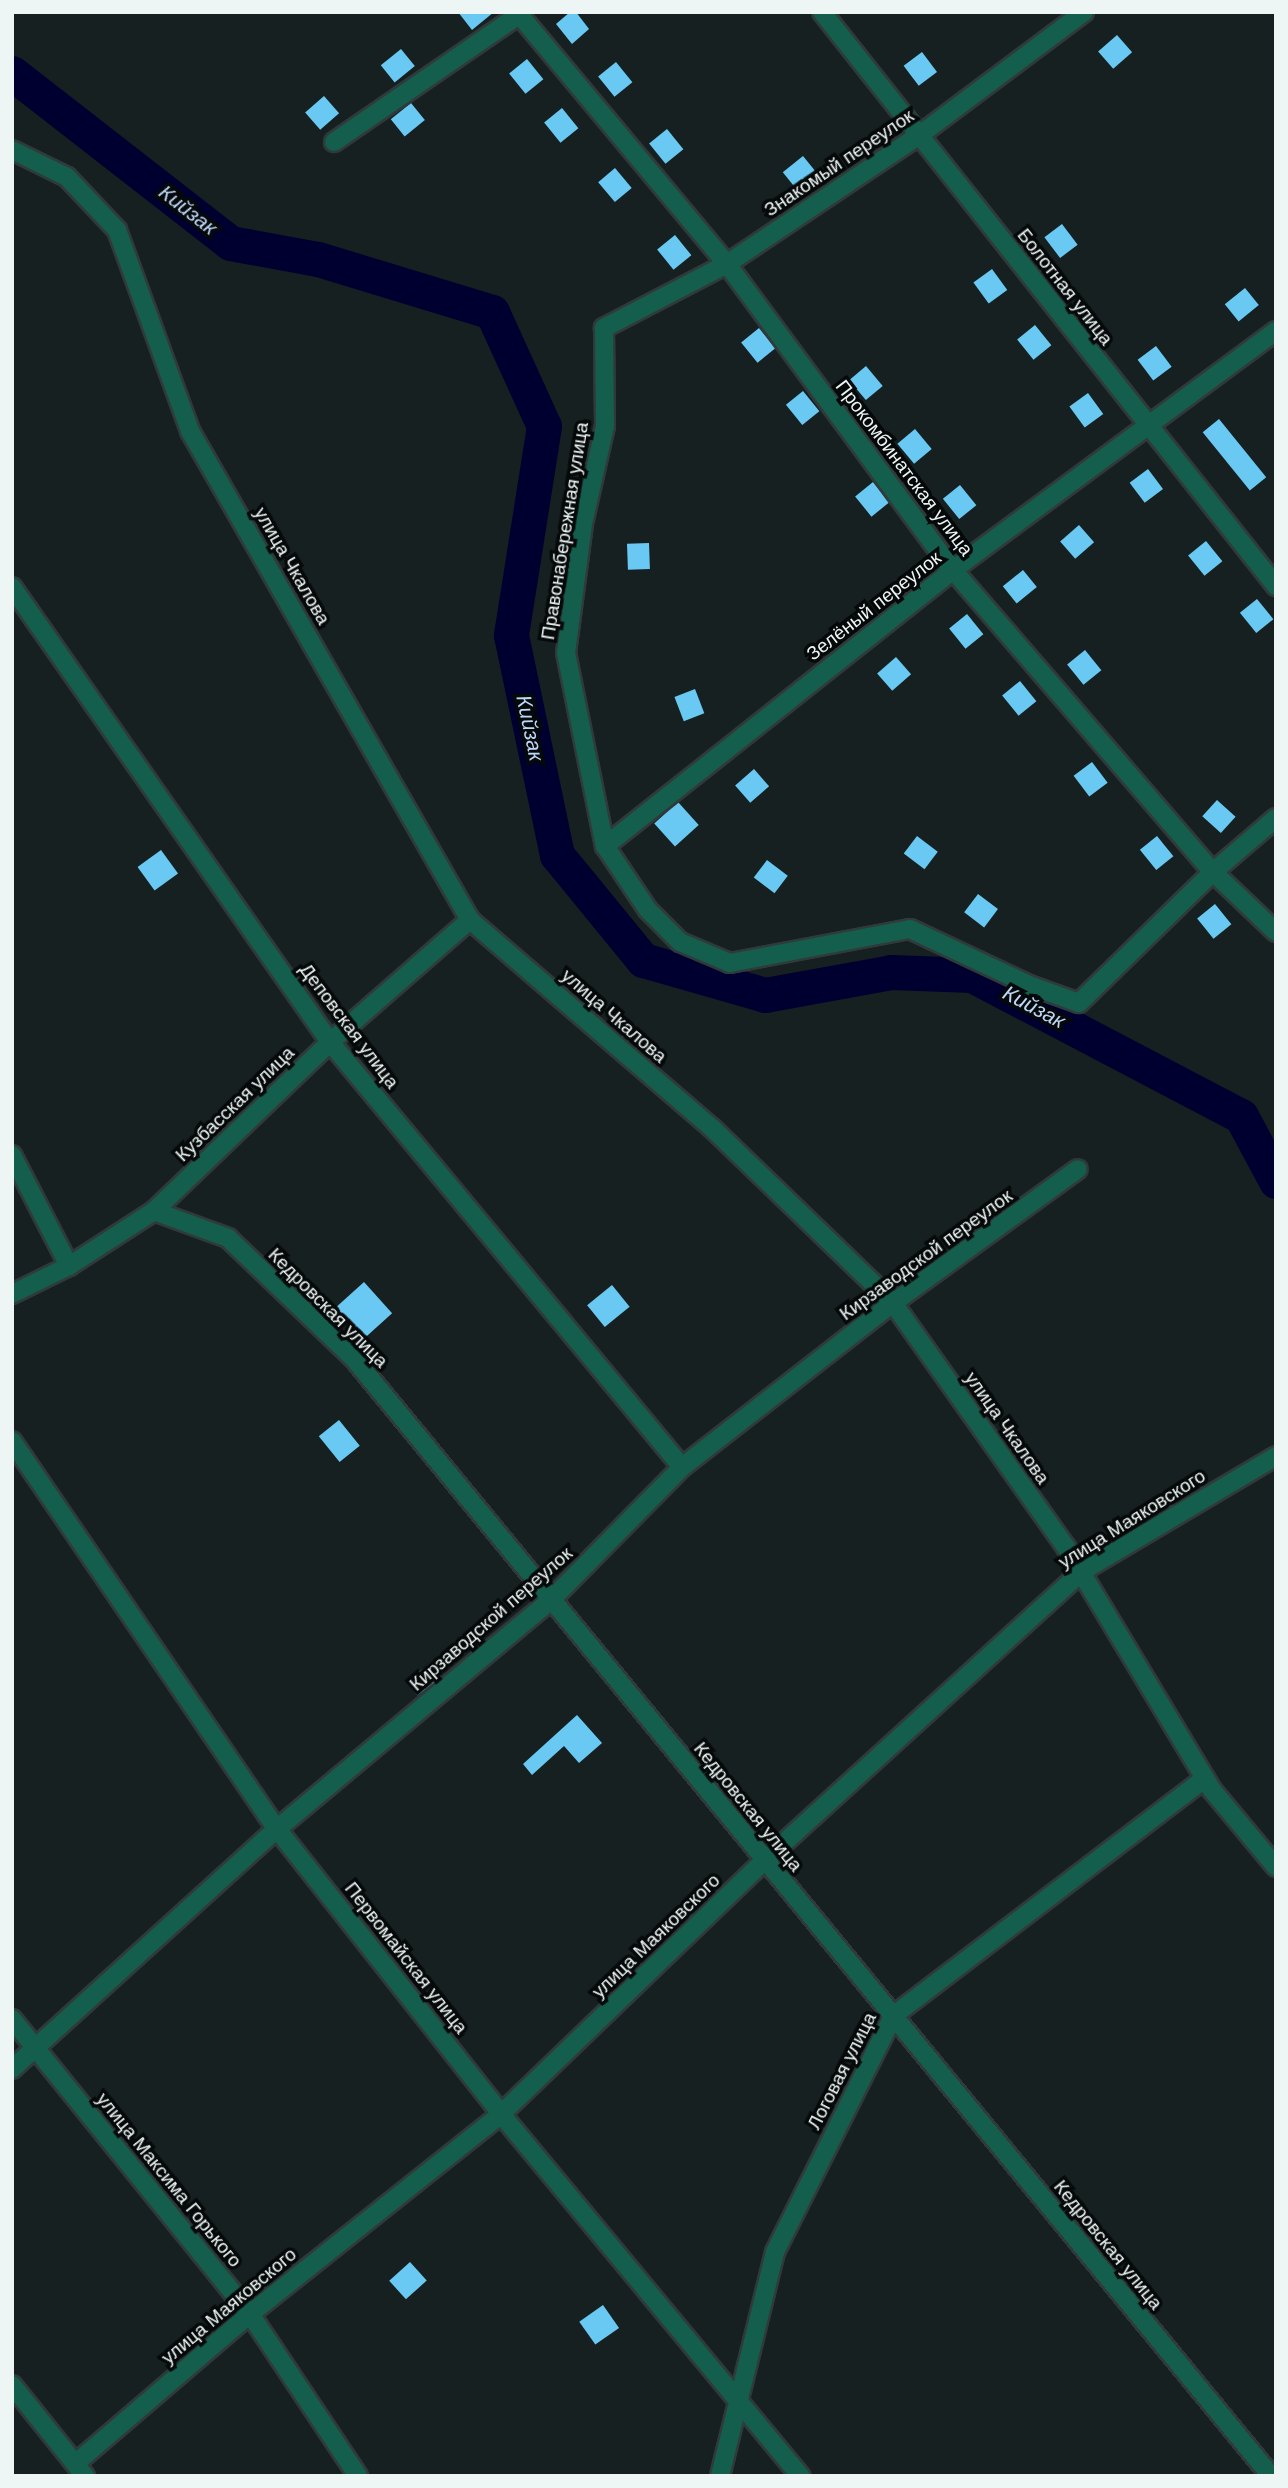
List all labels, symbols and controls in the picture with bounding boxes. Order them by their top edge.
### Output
street label: Знакомый переулок [760,105,918,221]
water label: Кийзак [154,179,222,241]
street label: Болотная улица [1012,224,1118,350]
street label: Прокомбинатская улица [831,376,977,560]
street label: Правонабережная улица [537,421,593,641]
street label: улица Чкалова [249,503,335,629]
street label: Зелёный переулок [802,546,946,666]
water label: Кийзак [511,693,549,763]
street label: Деповская улица [295,959,403,1093]
street label: улица Чкалова [557,964,671,1068]
water label: Кийзак [999,980,1069,1034]
street label: Кузбасская улица [171,1042,299,1166]
street label: Кирзаводской переулок [835,1185,1017,1325]
street label: Кедровская улица [263,1243,393,1373]
street label: улица Чкалова [960,1367,1054,1489]
street label: улица Маяковского [1054,1465,1210,1573]
street label: Кирзаводской переулок [405,1542,577,1696]
street label: Кедровская улица [689,1738,807,1876]
street label: улица Маяковского [587,1869,725,2003]
street label: Первомайская улица [340,1878,472,2038]
street label: Логовая улица [803,2009,881,2133]
street label: улица Максима Горького [92,2088,246,2272]
street label: Кедровская улица [1049,2176,1167,2314]
street label: улица Маяковского [157,2243,301,2369]

